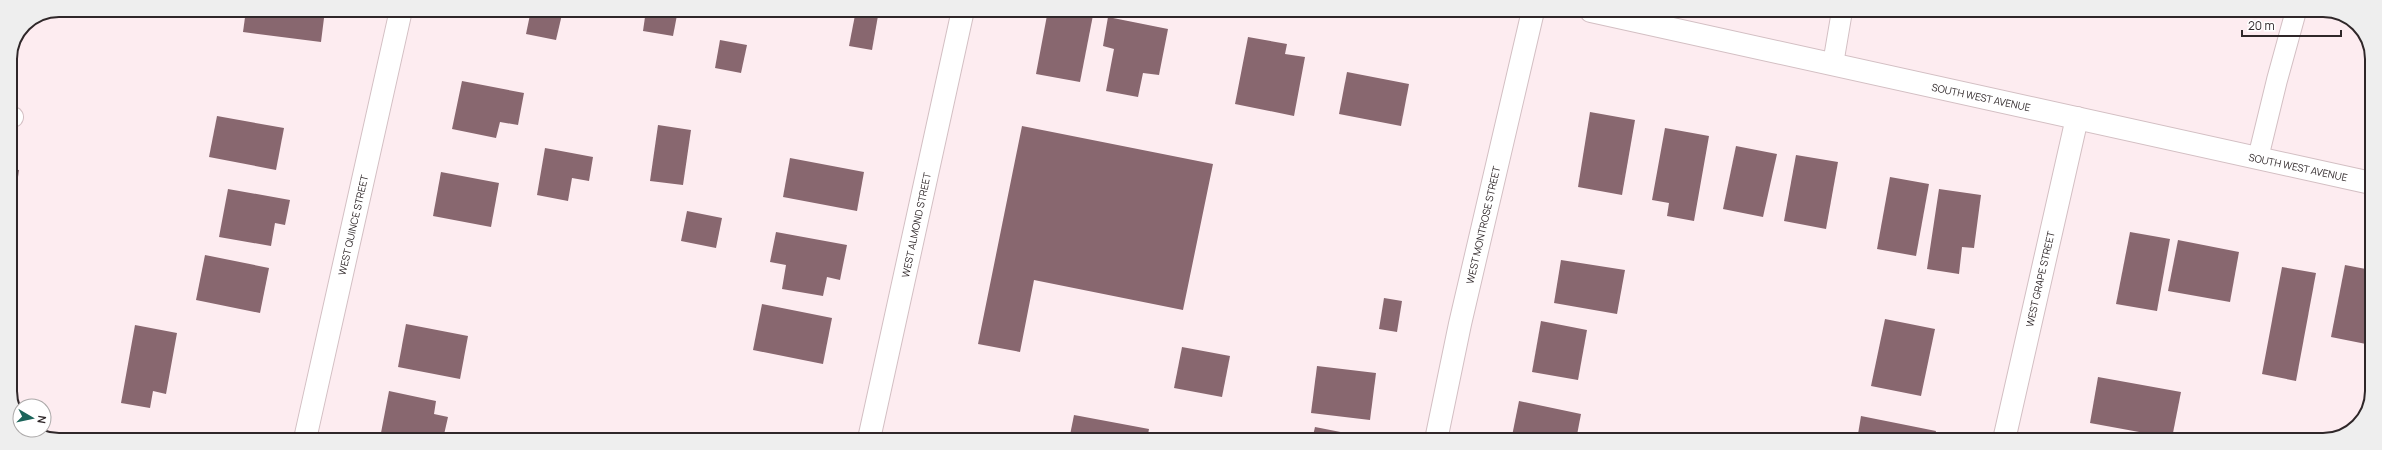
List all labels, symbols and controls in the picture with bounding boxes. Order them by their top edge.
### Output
scale bar [2242,12,2341,38]
text: 20 m [2248,17,2275,34]
street label: SOUTH WEST AVENUE [1930,80,2032,114]
street label: SOUTH WEST AVENUE [2247,150,2349,184]
street label: WEST MONTROSE STREET [1463,165,1503,285]
street label: WEST ALMOND STREET [898,171,934,279]
street label: WEST QUINCE STREET [335,173,371,277]
street label: WEST GRAPE STREET [2022,230,2058,328]
north arrow [12,398,52,438]
text: N [34,415,50,425]

